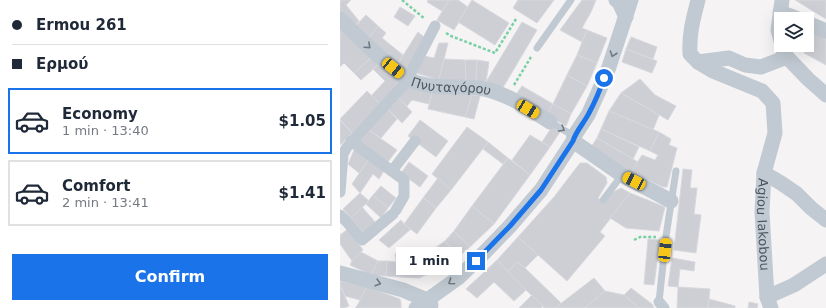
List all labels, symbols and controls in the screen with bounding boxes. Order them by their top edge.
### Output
map controls [774,12,814,52]
button: layers [774,12,814,52]
text: Ermou 261 [36,16,127,34]
one-way arrow [363,41,371,49]
one-way arrow [609,50,618,57]
text: Ερμού [36,55,88,73]
car [380,56,406,80]
route start [595,69,613,87]
street label: Πνυταγόρου [409,74,493,98]
car [515,98,541,120]
icon: car [14,103,50,139]
text: Economy [62,105,138,123]
text: $1.05 [279,112,326,130]
text: 1 min · 13:40 [62,123,149,138]
one-way arrow [558,124,565,132]
car [621,170,647,192]
icon: car [14,175,50,211]
text: Comfort [62,177,130,195]
street label: Agiou Iakobou [754,178,772,271]
text: $1.41 [279,184,326,202]
text: 2 min · 13:41 [62,195,149,210]
car [658,237,672,263]
callout: 1 min [396,247,462,275]
route end [467,252,485,270]
text: 1 min [409,253,449,268]
button: Confirm [12,254,328,300]
one-way arrow [448,277,455,285]
one-way arrow [374,278,381,287]

